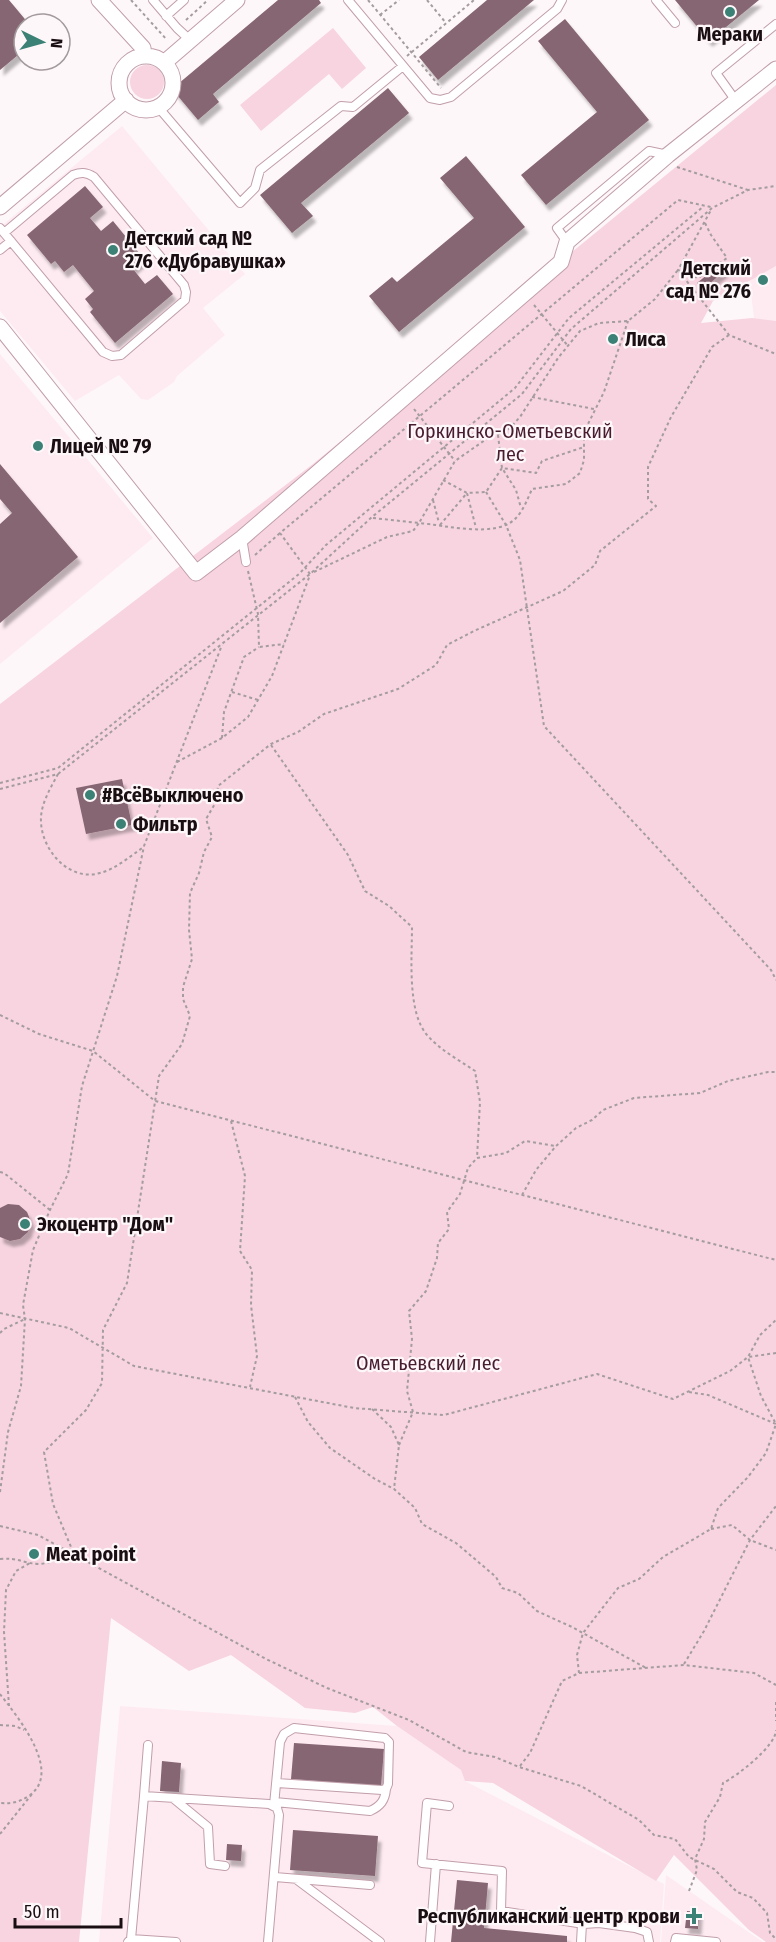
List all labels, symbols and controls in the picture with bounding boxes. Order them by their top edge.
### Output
marker: Мераки [723,5,737,19]
north arrow [12,12,72,72]
place label: Мераки [697,22,763,46]
text: N [47,38,66,49]
place label: Детский сад № 276 «Дубравушка» [124,226,286,273]
marker: Детский сад № 276 «Дубравушка» [106,243,120,257]
place label: Детский сад № 276 [666,256,751,303]
marker: Детский сад № 276 [756,273,770,287]
place label: Лиса [625,327,666,351]
marker: Лиса [606,332,620,346]
park label: Горкинско-Ометьевский лес [407,419,613,466]
place label: Лицей № 79 [50,434,152,458]
marker: Лицей № 79 [31,439,45,453]
place label: #ВсёВыключено [102,783,244,807]
marker: #ВсёВыключено [83,788,97,802]
place label: Фильтр [133,812,198,836]
marker: Фильтр [114,817,128,831]
place label: Экоцентр "Дом" [37,1212,173,1236]
marker: Экоцентр "Дом" [18,1217,32,1231]
park label: Ометьевский лес [356,1351,501,1375]
place label: Meat point [46,1542,137,1566]
marker: Meat point [27,1547,41,1561]
scale bar [15,1891,122,1929]
text: 50 m [24,1901,60,1923]
place label: Республиканский центр крови [418,1904,680,1928]
marker: Республиканский центр крови [685,1907,703,1925]

